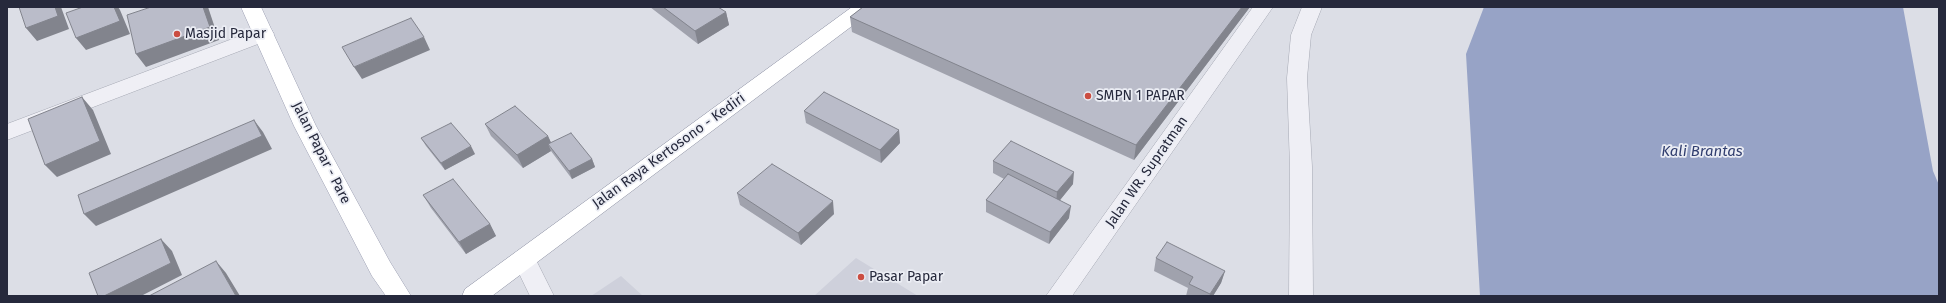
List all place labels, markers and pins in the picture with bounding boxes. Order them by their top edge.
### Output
place label: Masjid Papar [185,26,266,42]
marker: Masjid Papar [172,29,182,39]
place label: SMPN 1 PAPAR [1096,88,1185,104]
marker: SMPN 1 PAPAR [1083,91,1093,101]
place label: Pasar Papar [869,269,943,285]
marker: Pasar Papar [856,272,866,282]

